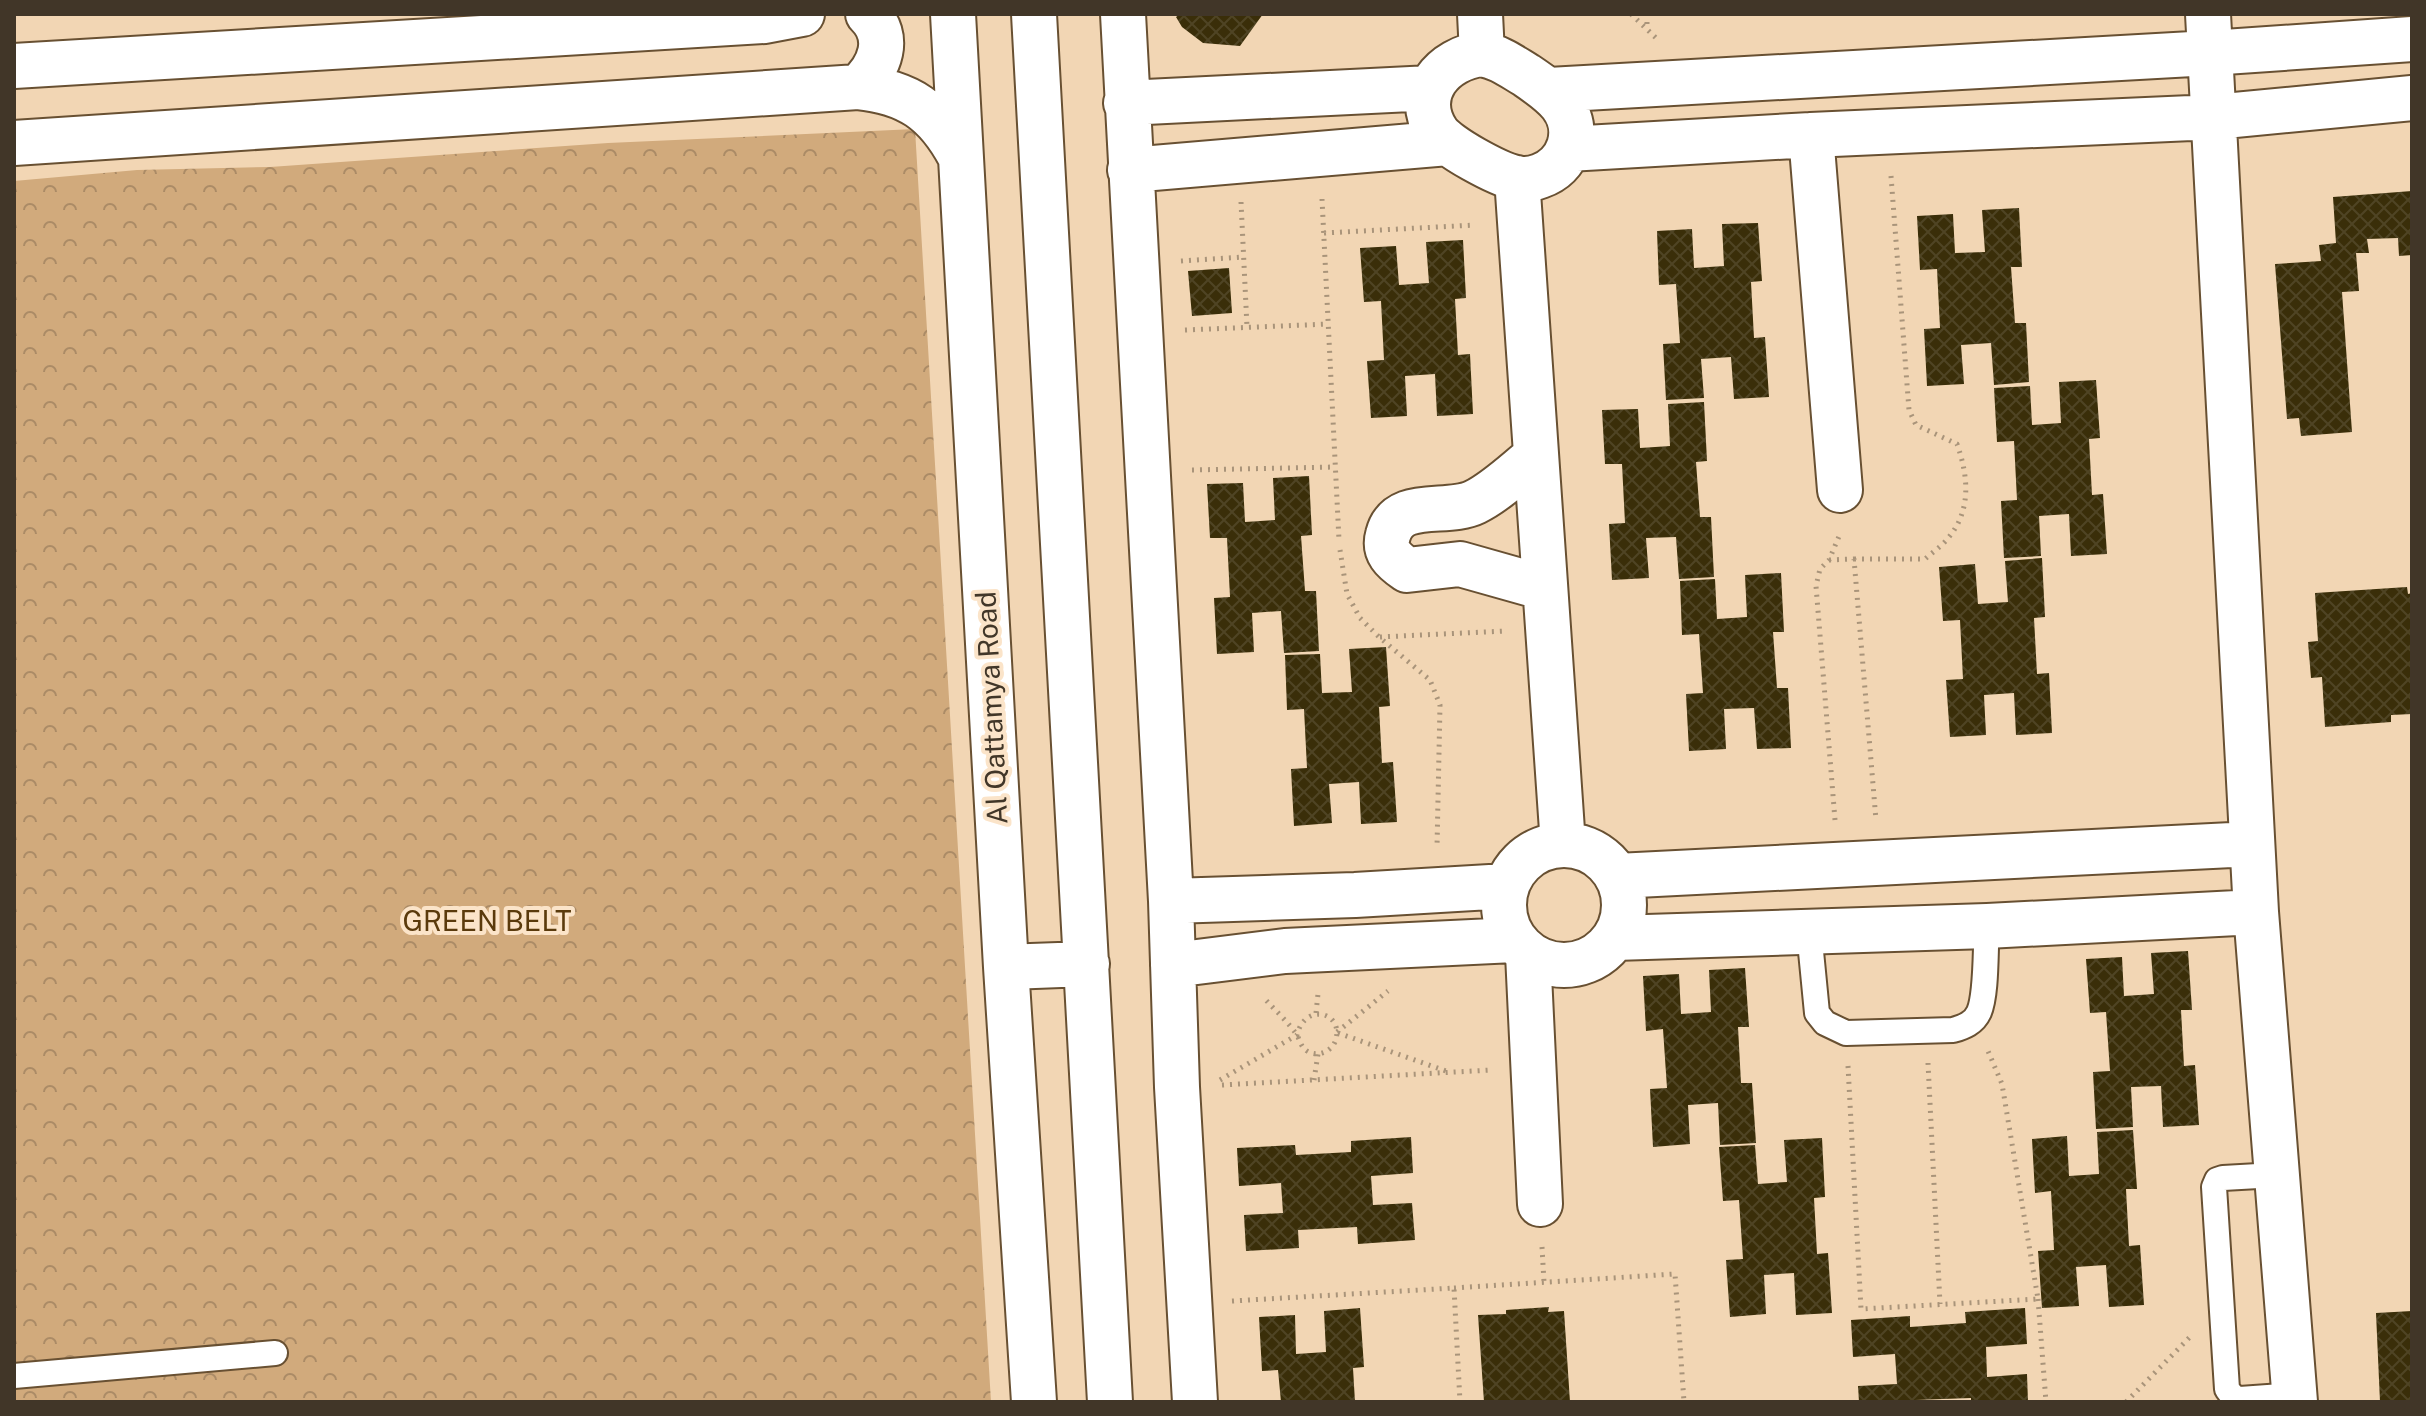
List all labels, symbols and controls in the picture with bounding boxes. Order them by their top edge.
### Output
street label: Al Qattamya Road [968,591,1014,825]
park label: GREEN BELT [402,904,572,937]

